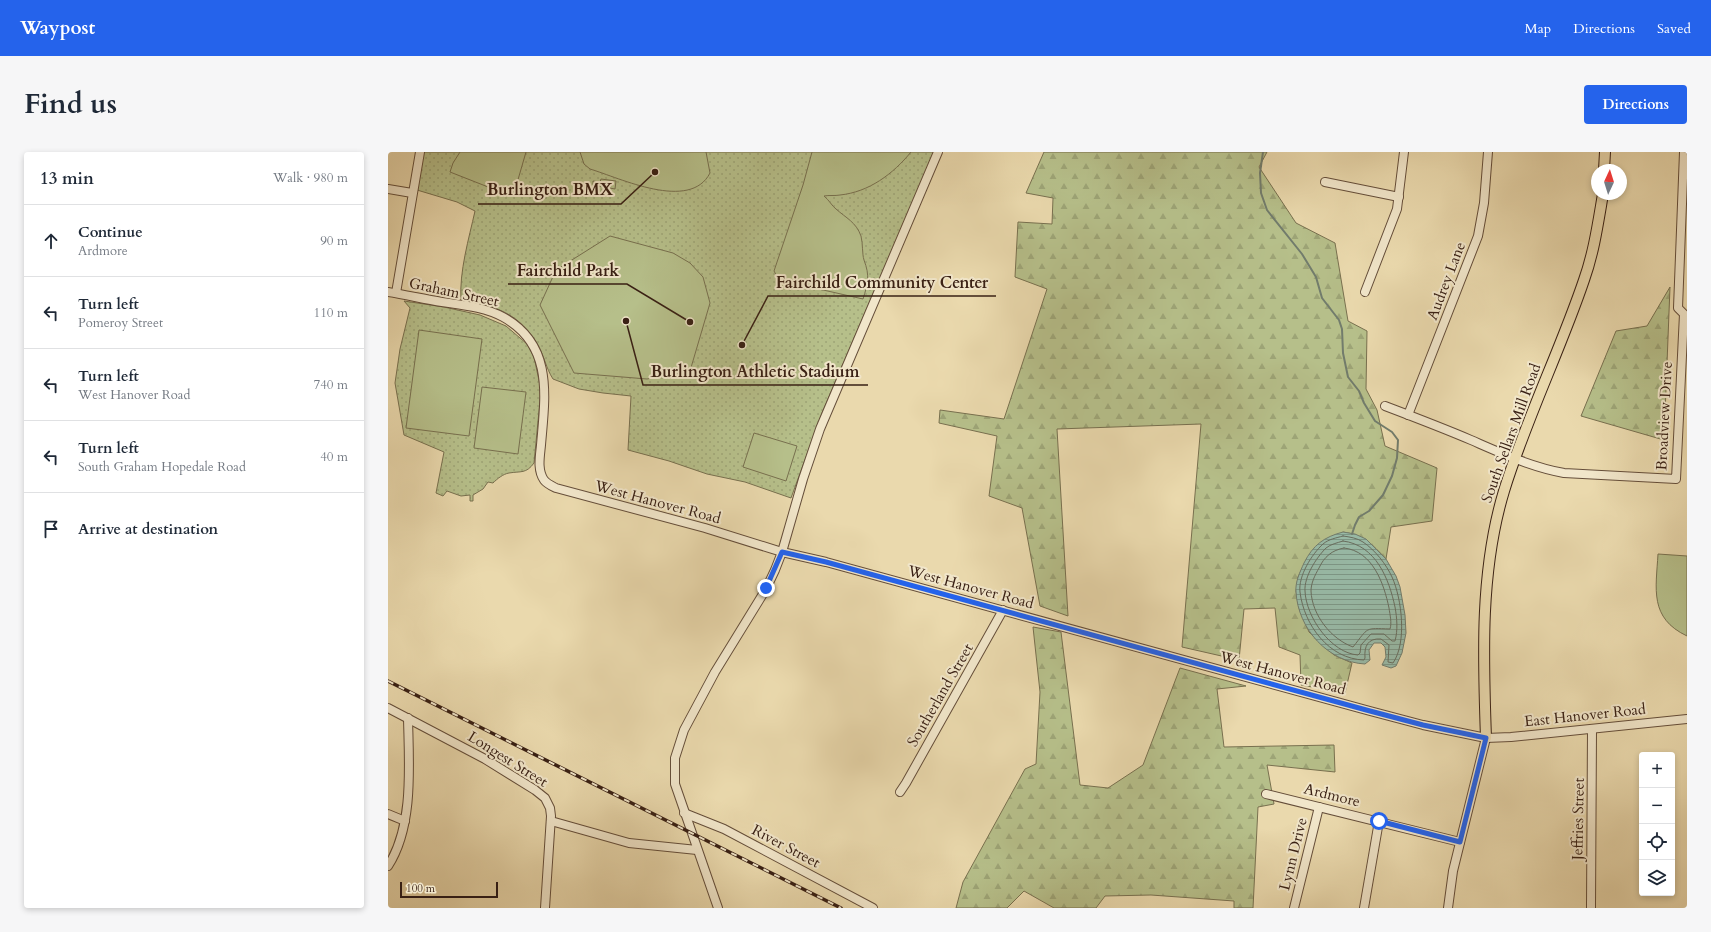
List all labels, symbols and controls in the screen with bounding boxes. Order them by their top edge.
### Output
text: Waypost [20,15,95,41]
text: Map [1525,19,1551,38]
text: Directions [1573,19,1635,38]
text: Saved [1657,19,1691,38]
text: Find us [24,85,117,123]
button: Directions [1584,85,1687,124]
north arrow [1591,164,1627,200]
text: 13 min [40,167,94,190]
text: Walk · 980 m [273,169,348,187]
callout: Burlington BMX [478,176,621,204]
text: Burlington BMX [487,179,614,201]
text: Continue [78,222,143,242]
icon: ahead [40,230,62,252]
text: 90 m [320,232,348,250]
street label: Audrey Lane [1422,239,1470,323]
text: Ardmore [78,242,128,260]
callout: Fairchild Park [508,256,627,284]
text: Fairchild Park [517,260,619,282]
callout: Fairchild Community Center [768,268,996,296]
text: Fairchild Community Center [776,272,989,294]
street label: Graham Street [407,273,501,311]
text: Turn left [78,294,139,314]
icon: left [40,302,62,324]
text: 110 m [314,304,348,322]
text: Pomeroy Street [78,314,163,332]
callout: Burlington Athletic Stadium [643,357,868,385]
text: Burlington Athletic Stadium [651,361,860,383]
street label: South Sellars Mill Road [1476,361,1546,505]
street label: Broadview Drive [1651,361,1677,471]
text: Turn left [78,366,139,386]
icon: left [40,374,62,396]
text: 740 m [314,376,348,394]
text: West Hanover Road [78,386,190,404]
text: Turn left [78,438,139,458]
icon: left [40,446,62,468]
text: 40 m [320,448,348,466]
text: South Graham Hopedale Road [78,458,246,476]
street label: West Hanover Road [592,475,723,528]
icon: arrive [40,518,62,540]
text: Arrive at destination [78,519,218,539]
street label: West Hanover Road [905,560,1036,613]
route end [757,579,775,597]
street label: Southerland Street [902,640,978,750]
street label: West Hanover Road [1217,646,1348,699]
street label: East Hanover Road [1523,699,1647,731]
street label: Longest Street [464,726,552,792]
map controls [1639,752,1675,896]
button: + [1639,752,1675,788]
street label: Jeffries Street [1567,777,1589,862]
street label: Ardmore [1302,778,1362,812]
button: − [1639,788,1675,824]
route start [1370,812,1388,830]
street label: Lynn Drive [1274,815,1312,892]
street label: River Street [748,820,824,872]
button: locate [1639,824,1675,860]
button: layers [1639,860,1675,896]
scale bar [400,880,498,899]
text: 100 m [406,881,435,896]

